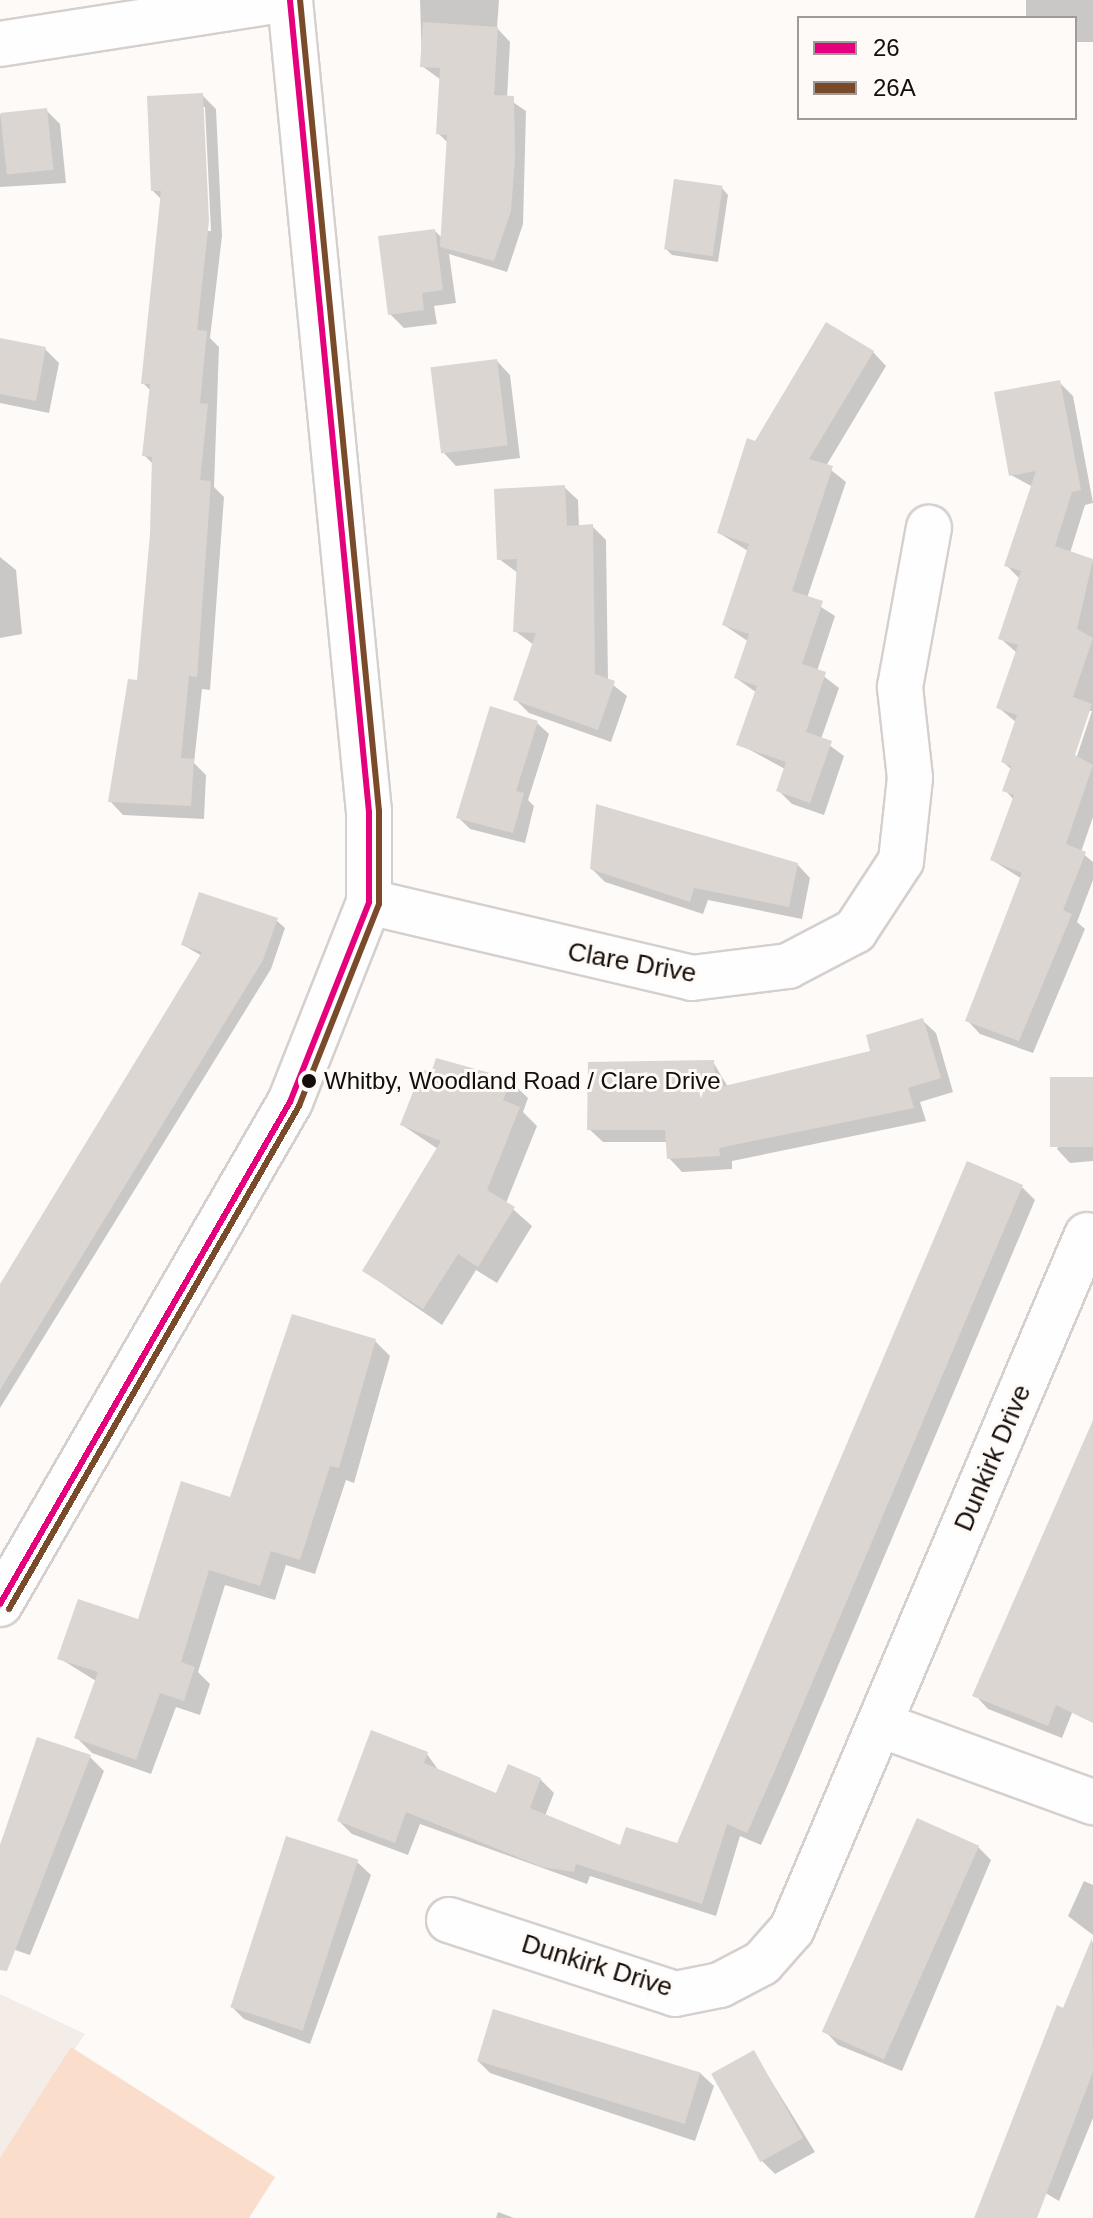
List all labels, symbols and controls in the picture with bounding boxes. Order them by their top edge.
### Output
legend [797,16,1077,120]
text: 26 [873,34,900,61]
text: 26A [873,74,916,101]
street label: Clare Drive [565,936,699,990]
place label: Whitby, Woodland Road / Clare Drive [324,1067,721,1095]
marker: Whitby, Woodland Road / Clare Drive [301,1073,317,1089]
street label: Dunkirk Drive [948,1380,1038,1536]
street label: Dunkirk Drive [518,1928,676,2004]

